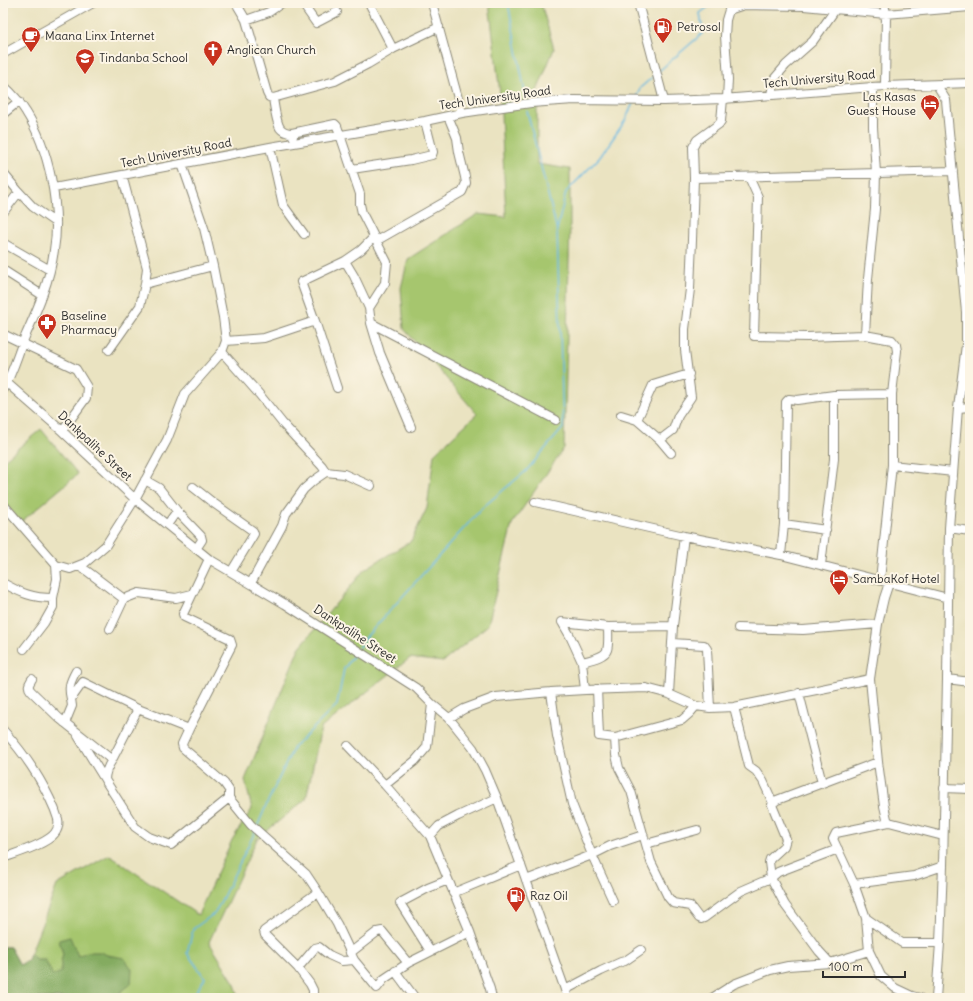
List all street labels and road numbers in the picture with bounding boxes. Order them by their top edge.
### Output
street label: Tech University Road [762,66,876,91]
street label: Tech University Road [438,82,552,113]
street label: Tech University Road [119,134,233,171]
street label: Dankpalihe Street [55,407,135,484]
street label: Dankpalihe Street [311,601,400,666]

